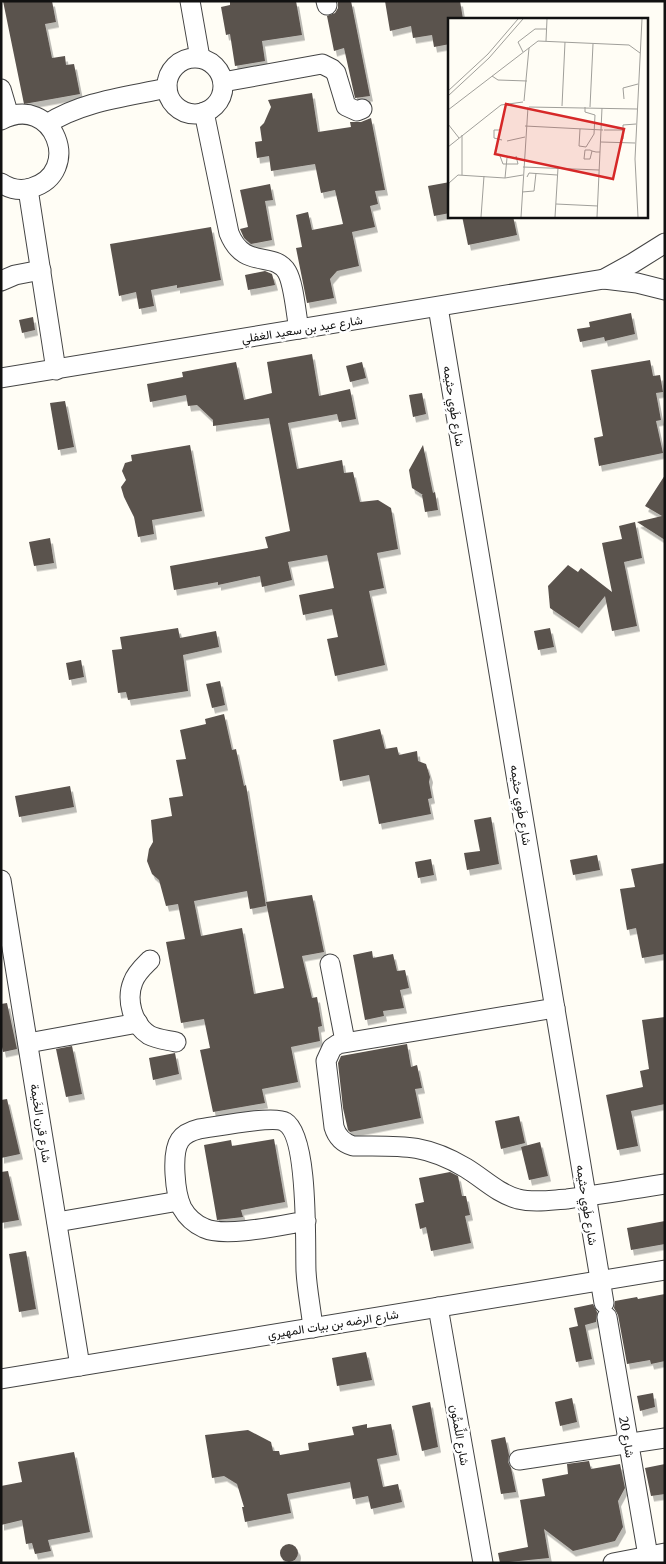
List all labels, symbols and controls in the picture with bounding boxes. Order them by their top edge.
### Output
inset map [448,18,648,218]
street label: شارع عيد بن سعيد الغفلي [240,312,364,349]
street label: شارع طَوِي حثيمه [437,365,468,448]
street label: شارع طَوِي حثيمه [504,764,535,847]
street label: شارع قرن الخَيمة [25,1083,55,1164]
street label: شارع طَوِي حثيمه [570,1164,601,1247]
street label: شارع الرضه بن بيات المهيري [266,1306,400,1345]
street label: شارع اللِّمتُون [445,1403,474,1467]
street label: شارع 20 [614,1415,638,1459]

